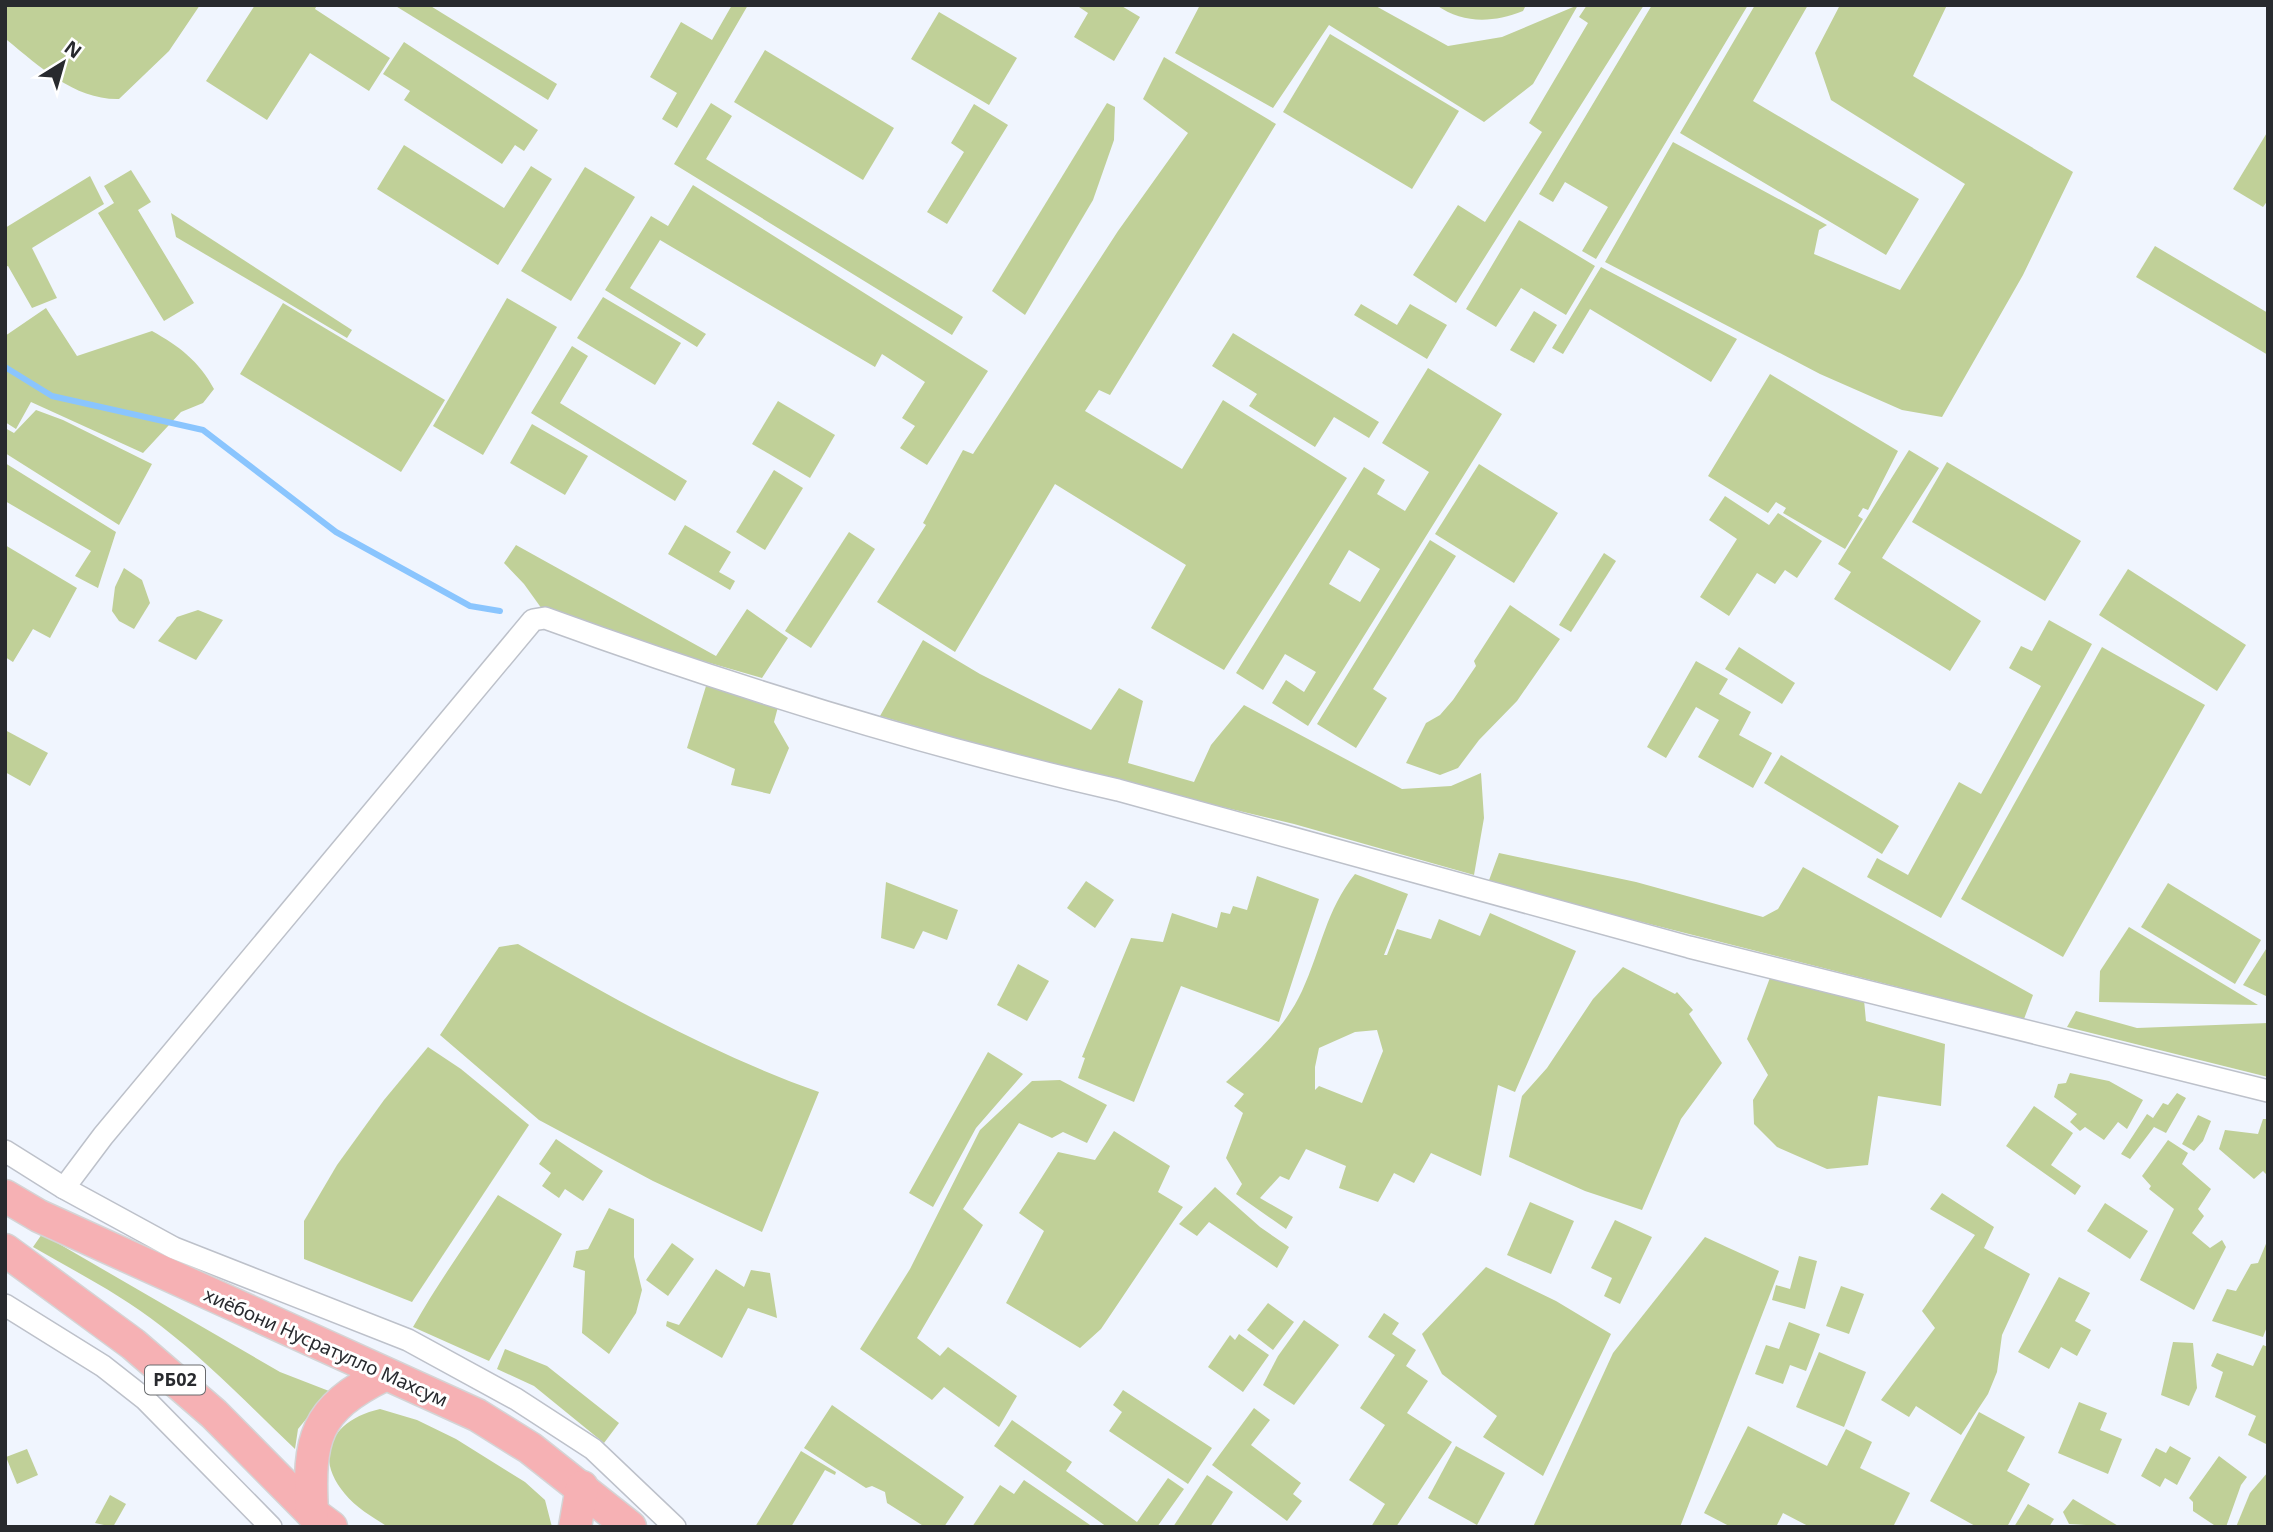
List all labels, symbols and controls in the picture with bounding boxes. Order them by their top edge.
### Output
north arrow [28,28,98,98]
text: N [59,34,87,64]
street label: хиёбони Нусратулло Махсум [200,1281,452,1413]
road number: РБ02 [145,1366,205,1394]

